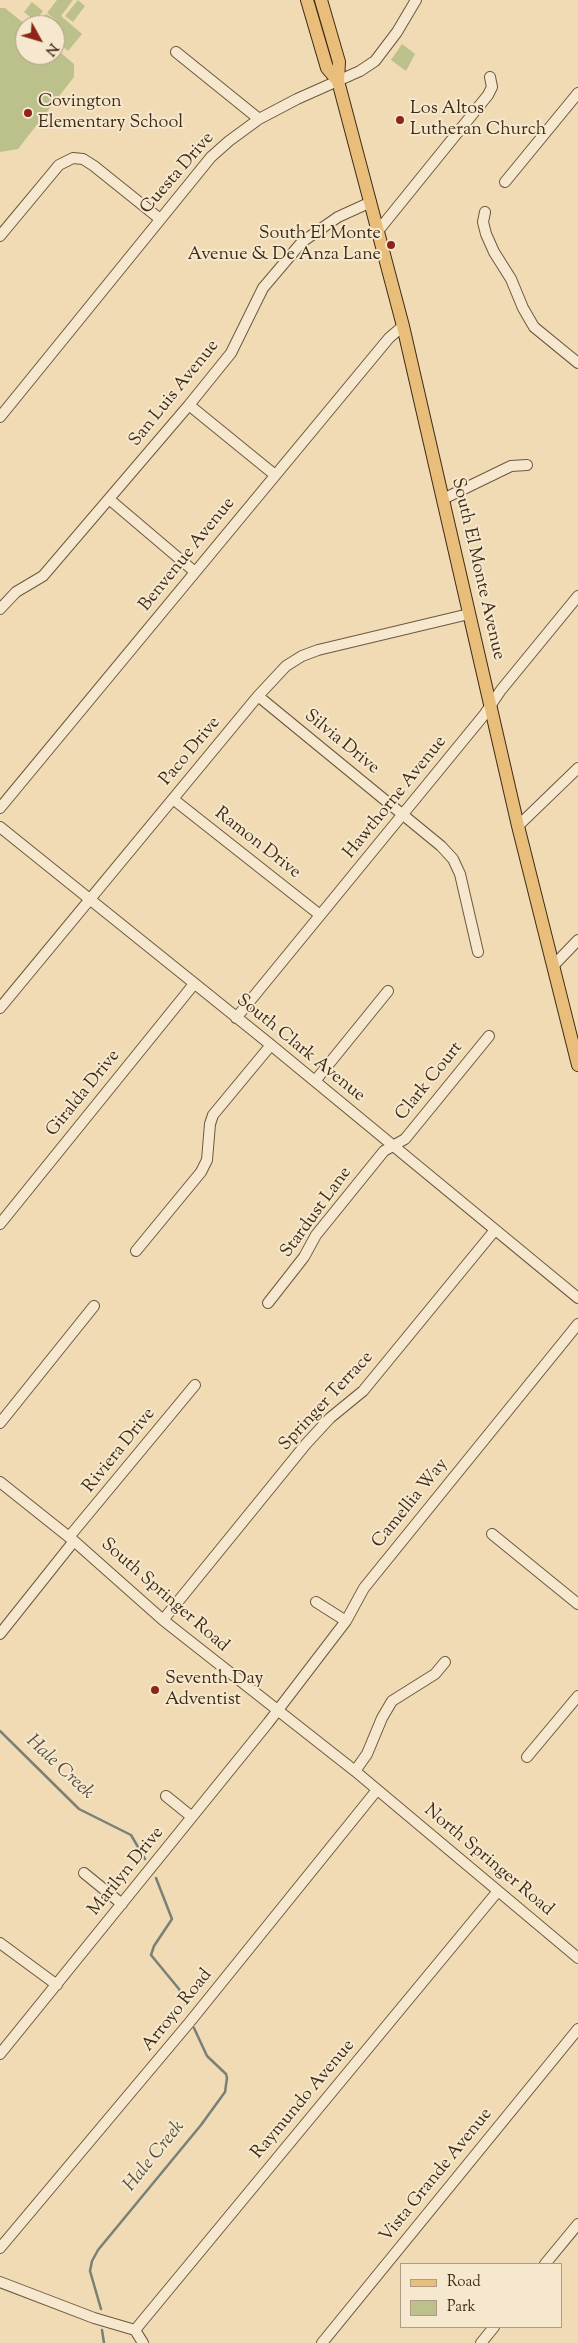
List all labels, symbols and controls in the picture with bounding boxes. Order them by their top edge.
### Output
north arrow [15,15,65,65]
text: N [40,38,62,59]
place label: Covington Elementary School [38,92,183,134]
place label: Los Altos Lutheran Church [410,99,546,142]
marker: Covington Elementary School [22,107,34,119]
marker: Los Altos Lutheran Church [394,114,406,126]
street label: Cuesta Drive [136,129,220,219]
place label: South El Monte Avenue & De Anza Lane [187,224,381,266]
marker: South El Monte Avenue & De Anza Lane [385,239,397,251]
street label: San Luis Avenue [125,336,225,452]
street label: South El Monte Avenue [446,476,508,662]
street label: Benvenue Avenue [135,494,241,616]
street label: Silvia Drive [299,706,383,780]
street label: Paco Drive [156,713,226,791]
street label: Hawthorne Avenue [340,732,452,864]
street label: Ramon Drive [210,804,304,884]
street label: South Clark Avenue [231,990,369,1108]
street label: Clark Court [392,1038,468,1126]
street label: Giralda Drive [42,1046,126,1142]
street label: Stardust Lane [277,1163,357,1263]
street label: Springer Terrace [275,1348,379,1456]
street label: Riviera Drive [79,1404,161,1498]
street label: Camellia Way [368,1455,454,1553]
street label: South Springer Road [96,1534,232,1658]
place label: Seventh Day Adventist [165,1669,263,1712]
marker: Seventh Day Adventist [149,1684,161,1696]
water label: Hale Creek [20,1731,98,1805]
street label: North Springer Road [419,1801,557,1921]
street label: Marilyn Drive [85,1823,169,1921]
street label: Arroyo Road [138,1965,218,2057]
street label: Raymundo Avenue [248,2036,360,2164]
street label: Vista Grande Avenue [376,2104,498,2248]
water label: Hale Creek [120,2117,190,2197]
legend [400,2263,563,2328]
text: Road [447,2272,481,2293]
text: Park [447,2297,476,2318]

